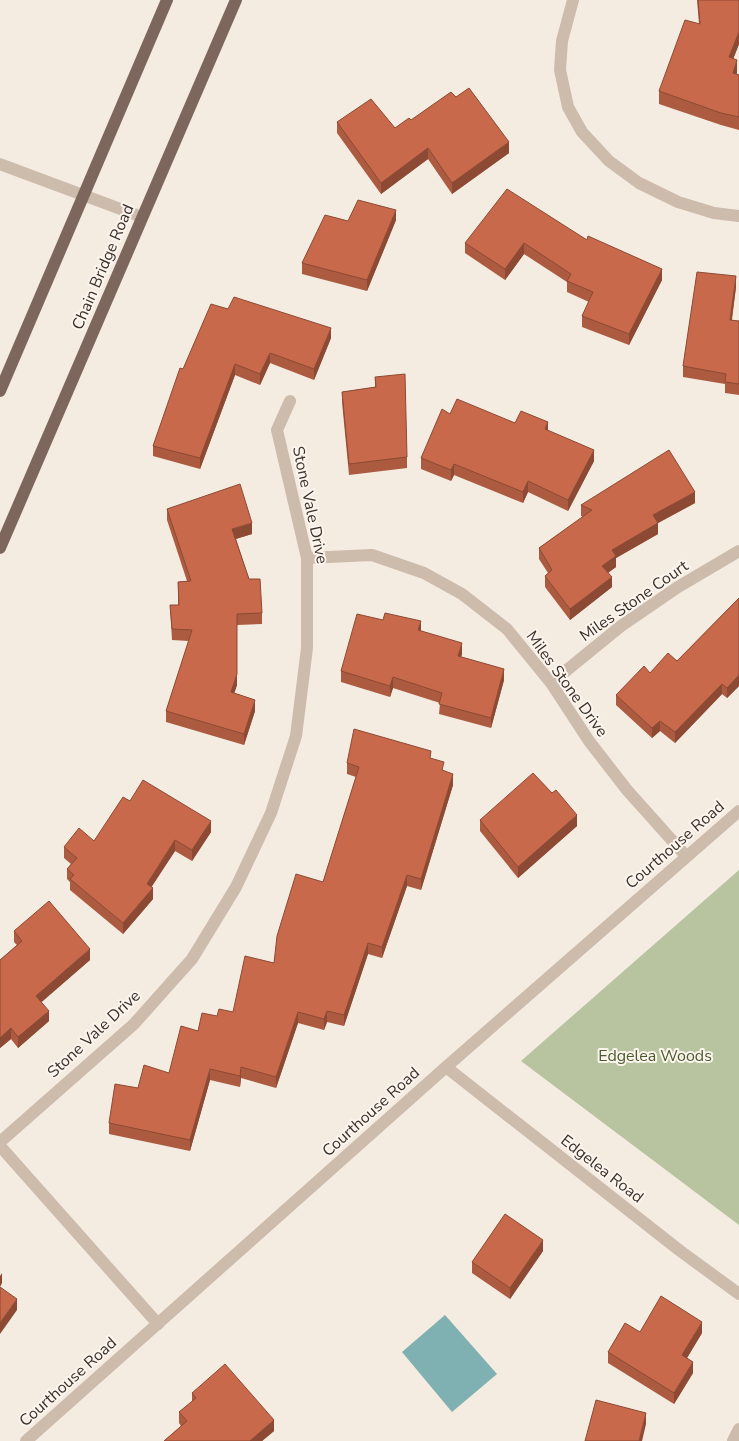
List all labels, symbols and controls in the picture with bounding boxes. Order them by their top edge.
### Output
street label: Chain Bridge Road [67,201,139,333]
street label: Stone Vale Drive [287,444,333,566]
street label: Miles Stone Court [575,555,693,647]
street label: Miles Stone Drive [521,626,613,742]
street label: Courthouse Road [621,796,729,894]
street label: Stone Vale Drive [43,985,145,1083]
park label: Edgelea Woods [598,1045,712,1067]
street label: Courthouse Road [317,1062,425,1162]
street label: Edgelea Road [556,1130,648,1208]
street label: Courthouse Road [14,1332,122,1432]

